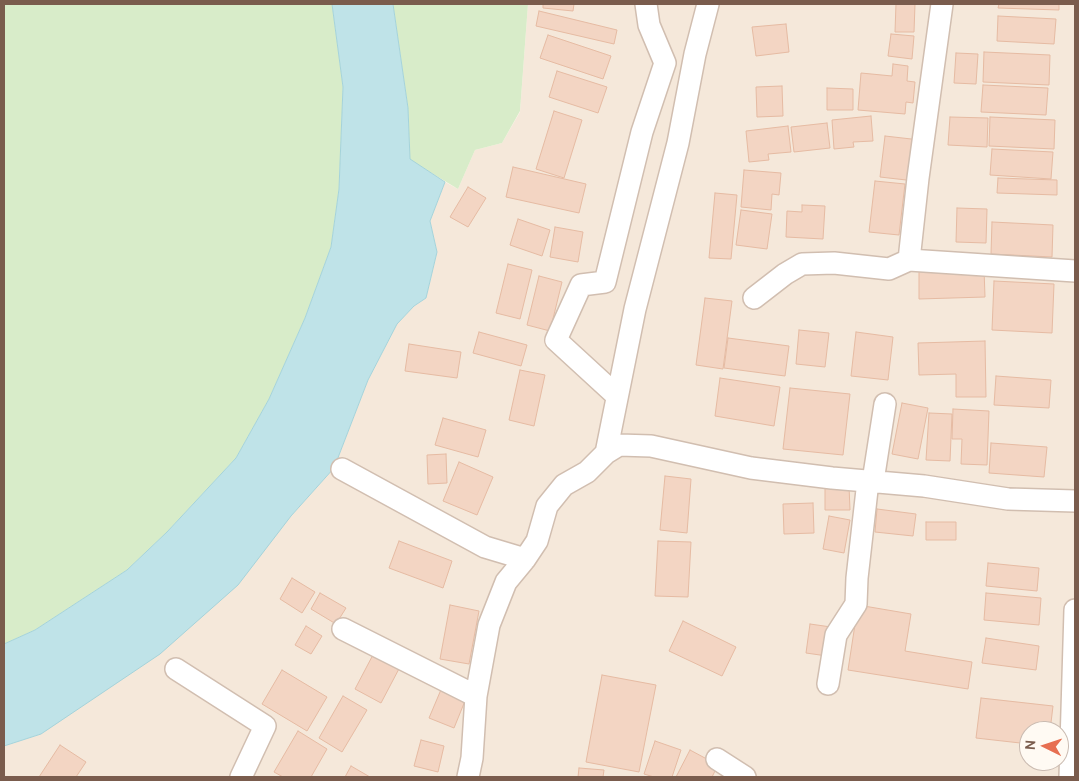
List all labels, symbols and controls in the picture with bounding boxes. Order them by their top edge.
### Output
north arrow [1019,721,1069,771]
text: N [1021,739,1039,751]

